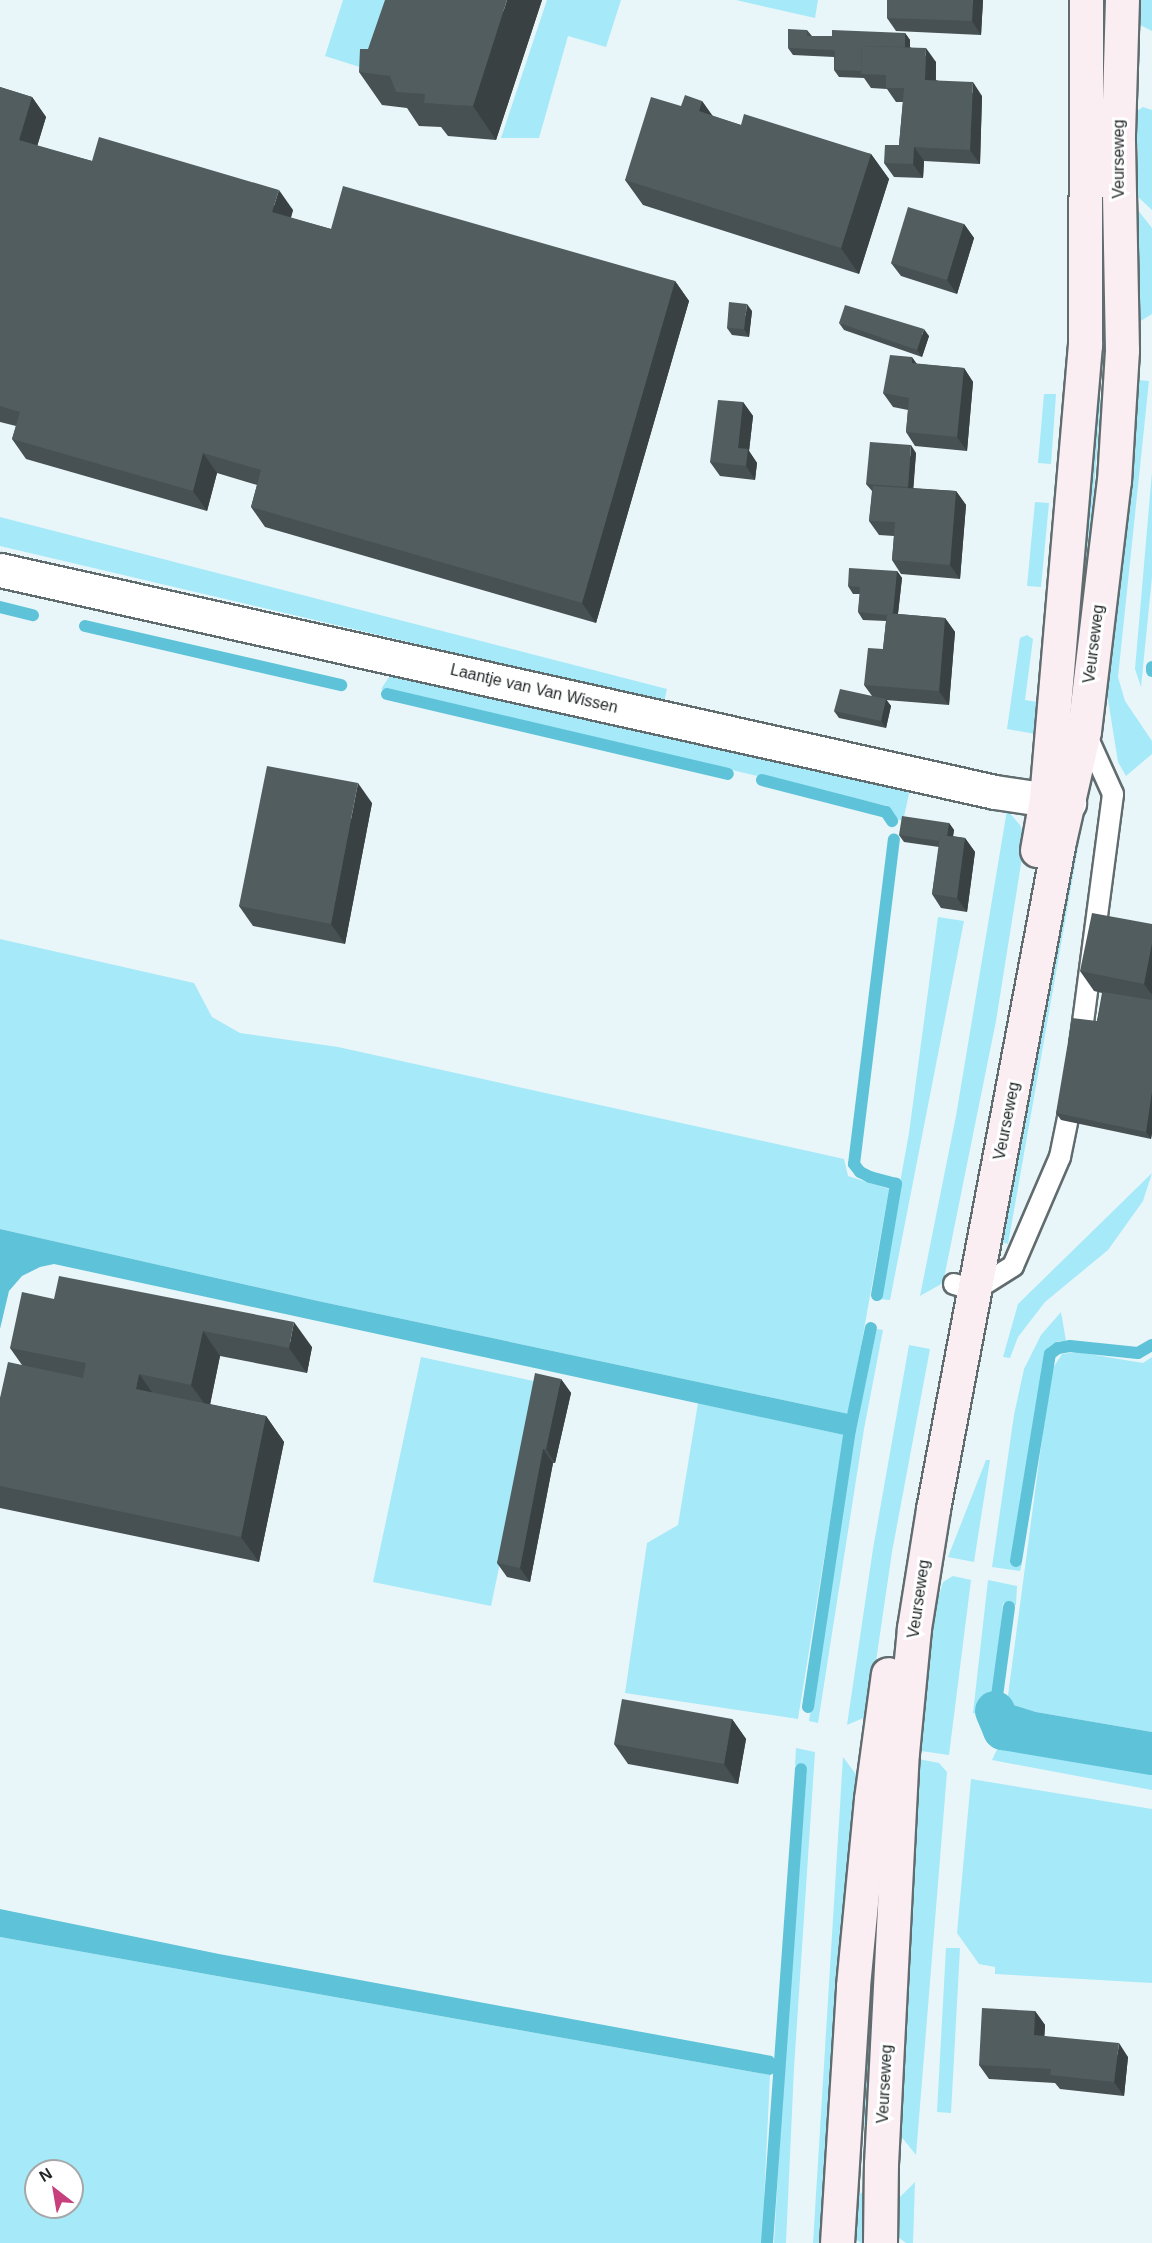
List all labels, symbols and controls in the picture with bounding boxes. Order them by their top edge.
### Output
street label: Veurseweg [1109,119,1129,199]
street label: Veurseweg [1080,604,1108,684]
street label: Laantje van Van Wissen [448,660,620,718]
street label: Veurseweg [990,1080,1024,1162]
street label: Veurseweg [904,1558,934,1640]
street label: Veurseweg [873,2044,897,2124]
north arrow [24,2159,84,2219]
text: N [36,2165,55,2185]

